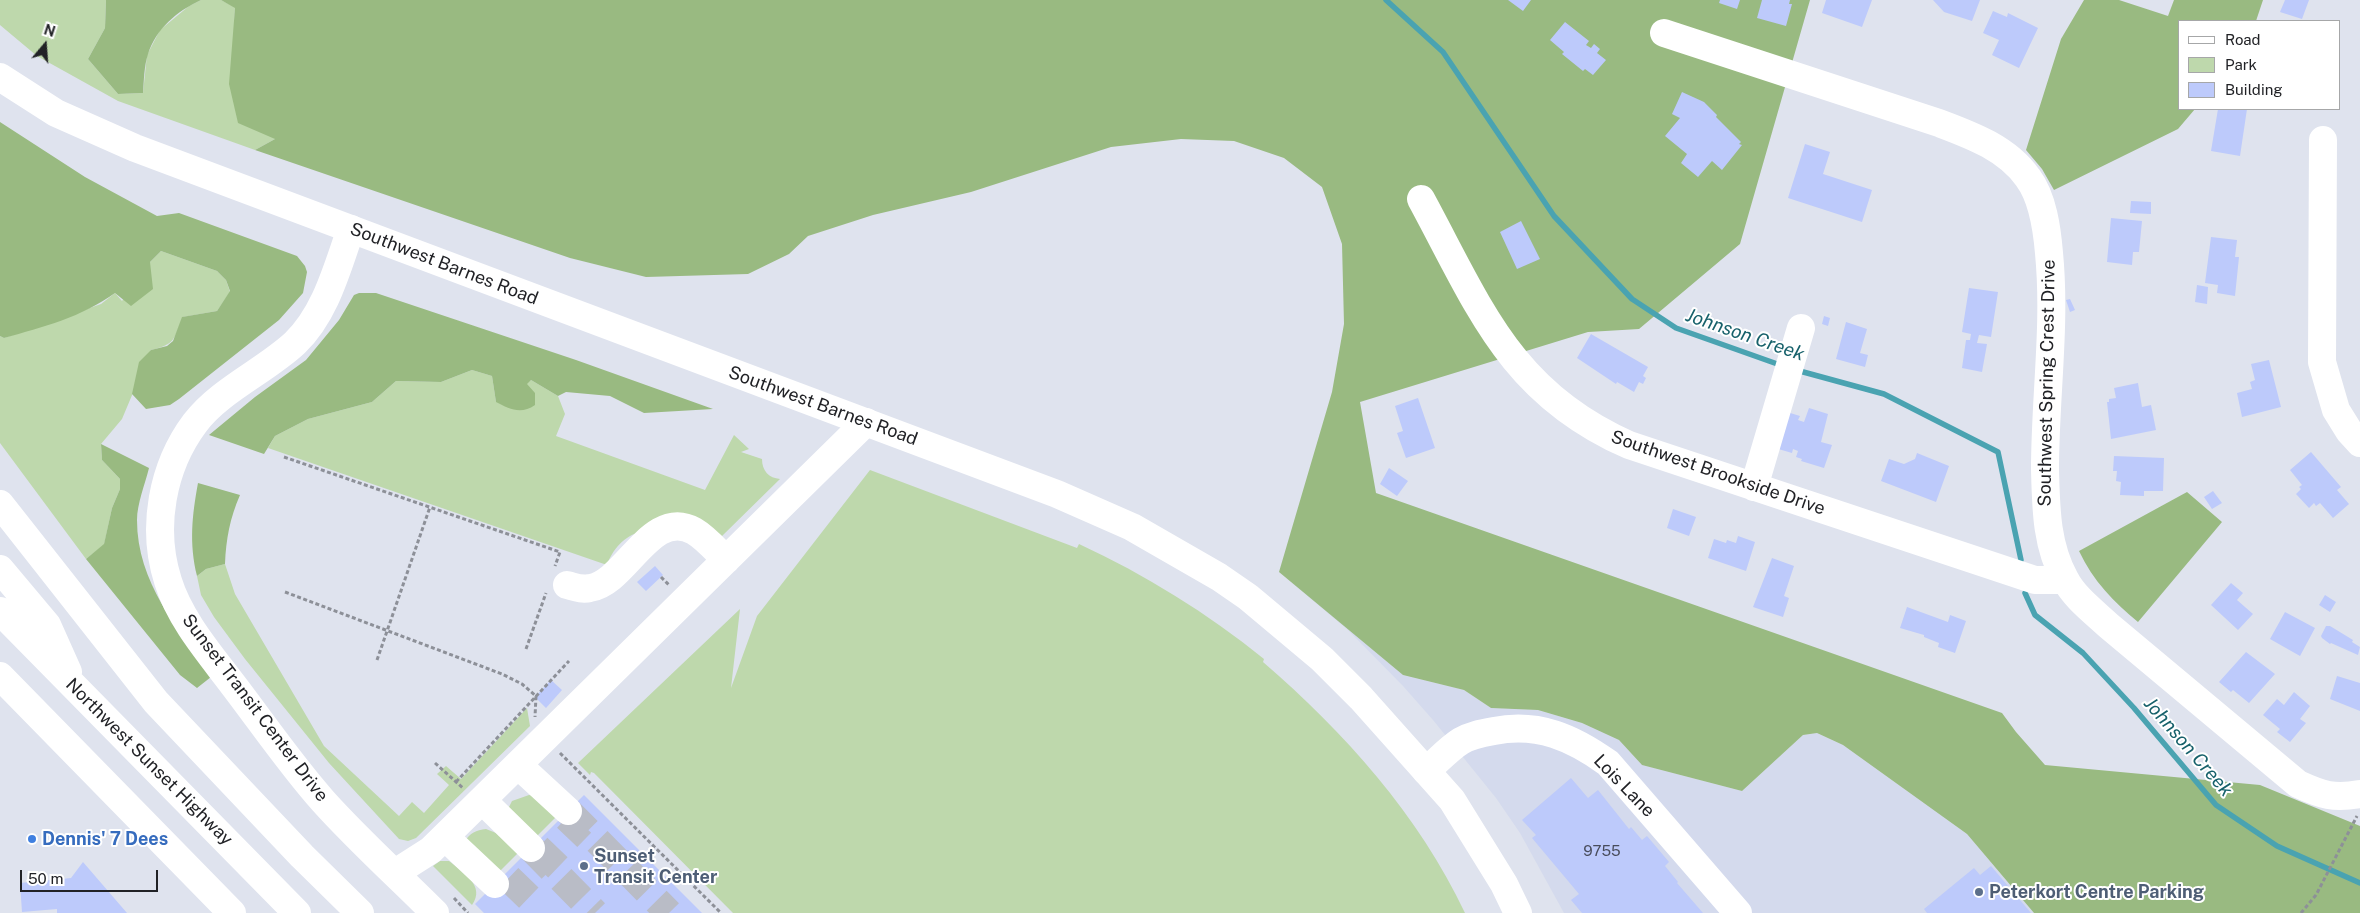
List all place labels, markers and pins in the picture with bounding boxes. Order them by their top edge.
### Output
place label: Dennis' 7 Dees [42,828,168,850]
marker: Dennis' 7 Dees [26,833,38,845]
place label: Sunset Transit Center [594,845,717,888]
marker: Sunset Transit Center [578,860,590,872]
place label: Peterkort Centre Parking [1989,881,2204,903]
marker: Peterkort Centre Parking [1973,886,1985,898]

